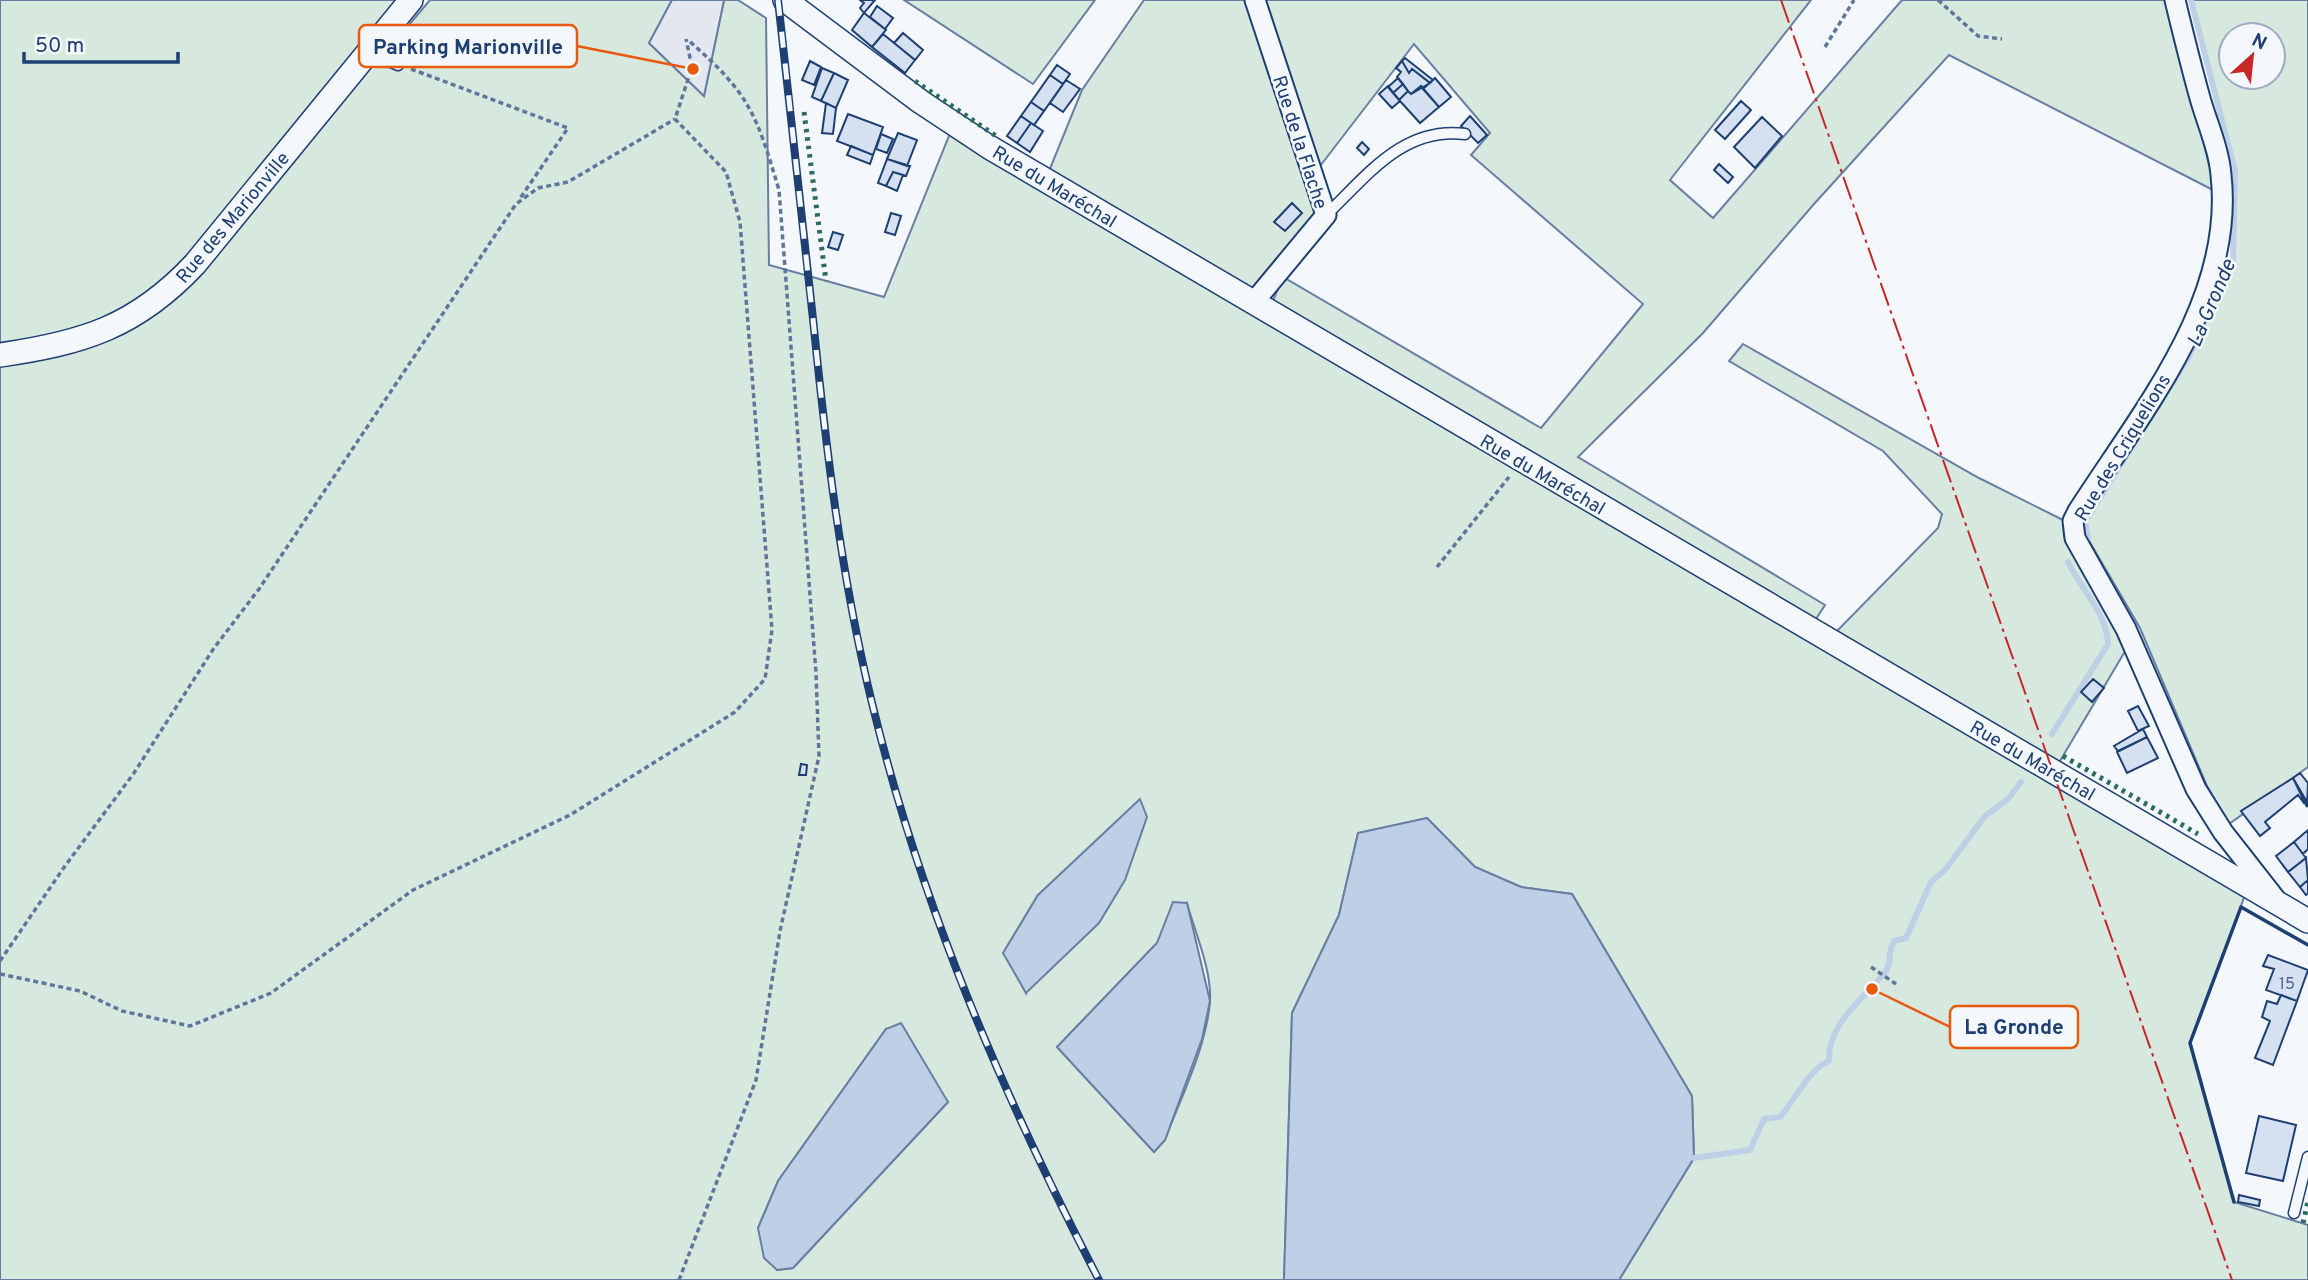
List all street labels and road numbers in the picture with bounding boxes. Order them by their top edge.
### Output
street label: Rue de la Flache [1266,73,1332,212]
street label: Rue du Maréchal [987,141,1121,234]
street label: Rue des Marionville [171,147,296,289]
street label: Rue des Criquelions [2070,370,2177,526]
street label: Rue du Maréchal [1475,430,1609,521]
street label: Rue du Maréchal [1965,716,2099,807]

